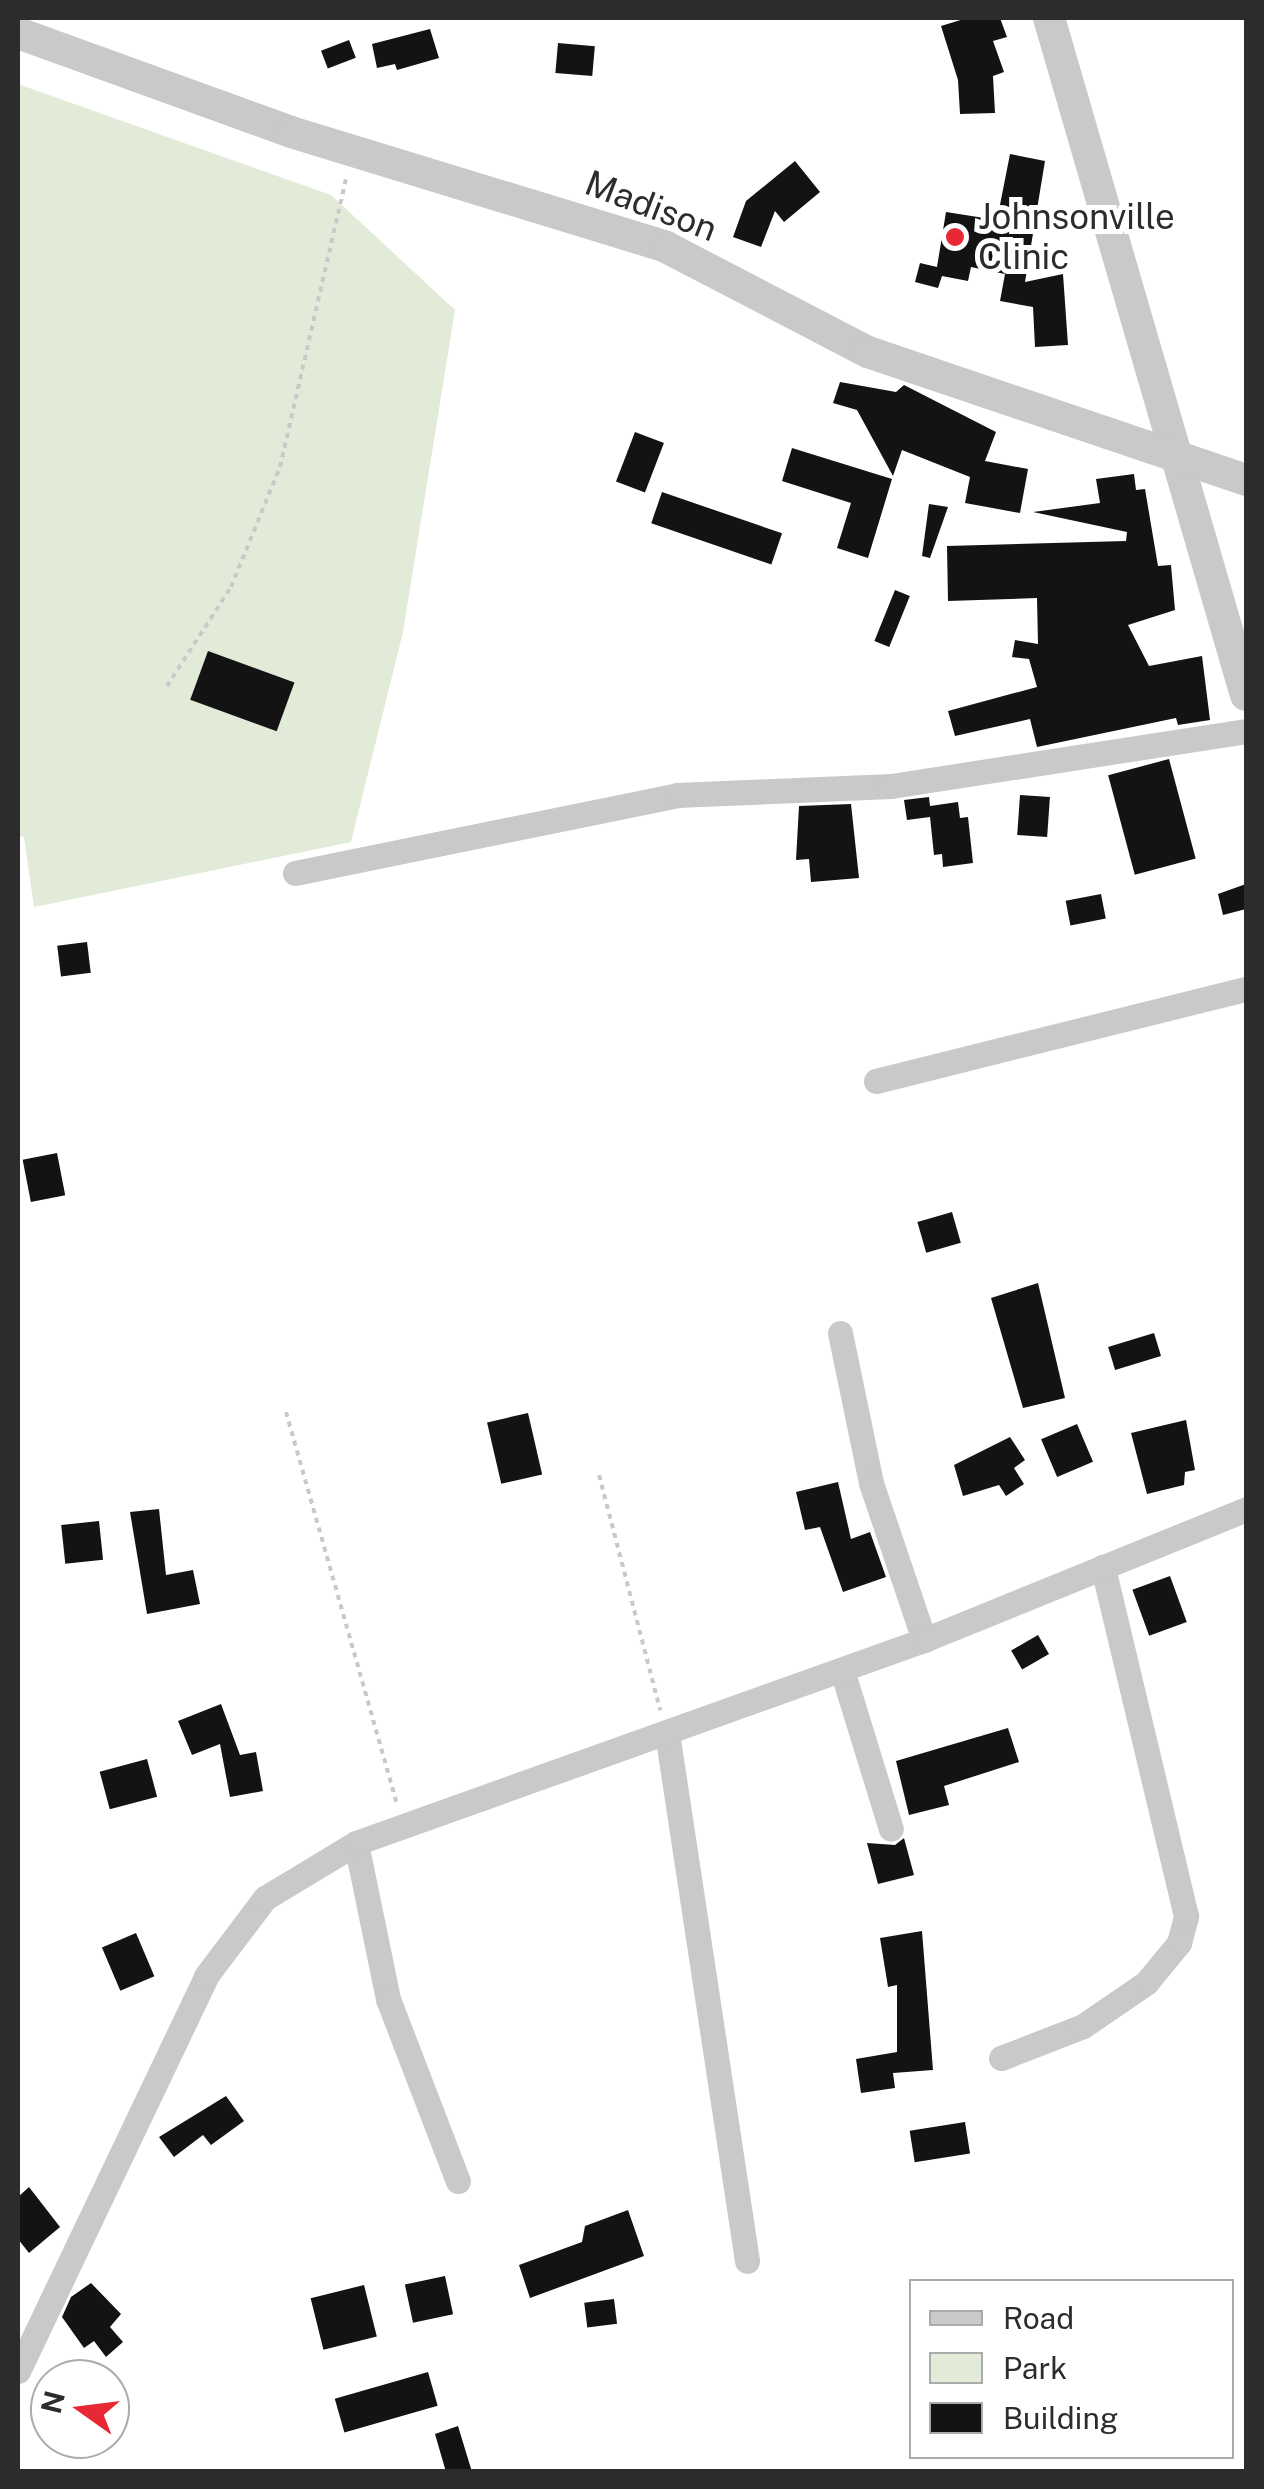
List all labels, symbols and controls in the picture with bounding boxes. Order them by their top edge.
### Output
street label: Madison [579,162,723,250]
place label: Johnsonville Clinic [978,196,1175,278]
marker: Johnsonville Clinic [942,224,968,250]
legend [909,2279,1234,2459]
text: Road [1003,2300,1074,2336]
text: Park [1003,2350,1067,2386]
north arrow [30,2359,130,2459]
text: N [34,2387,71,2417]
text: Building [1003,2400,1118,2436]

